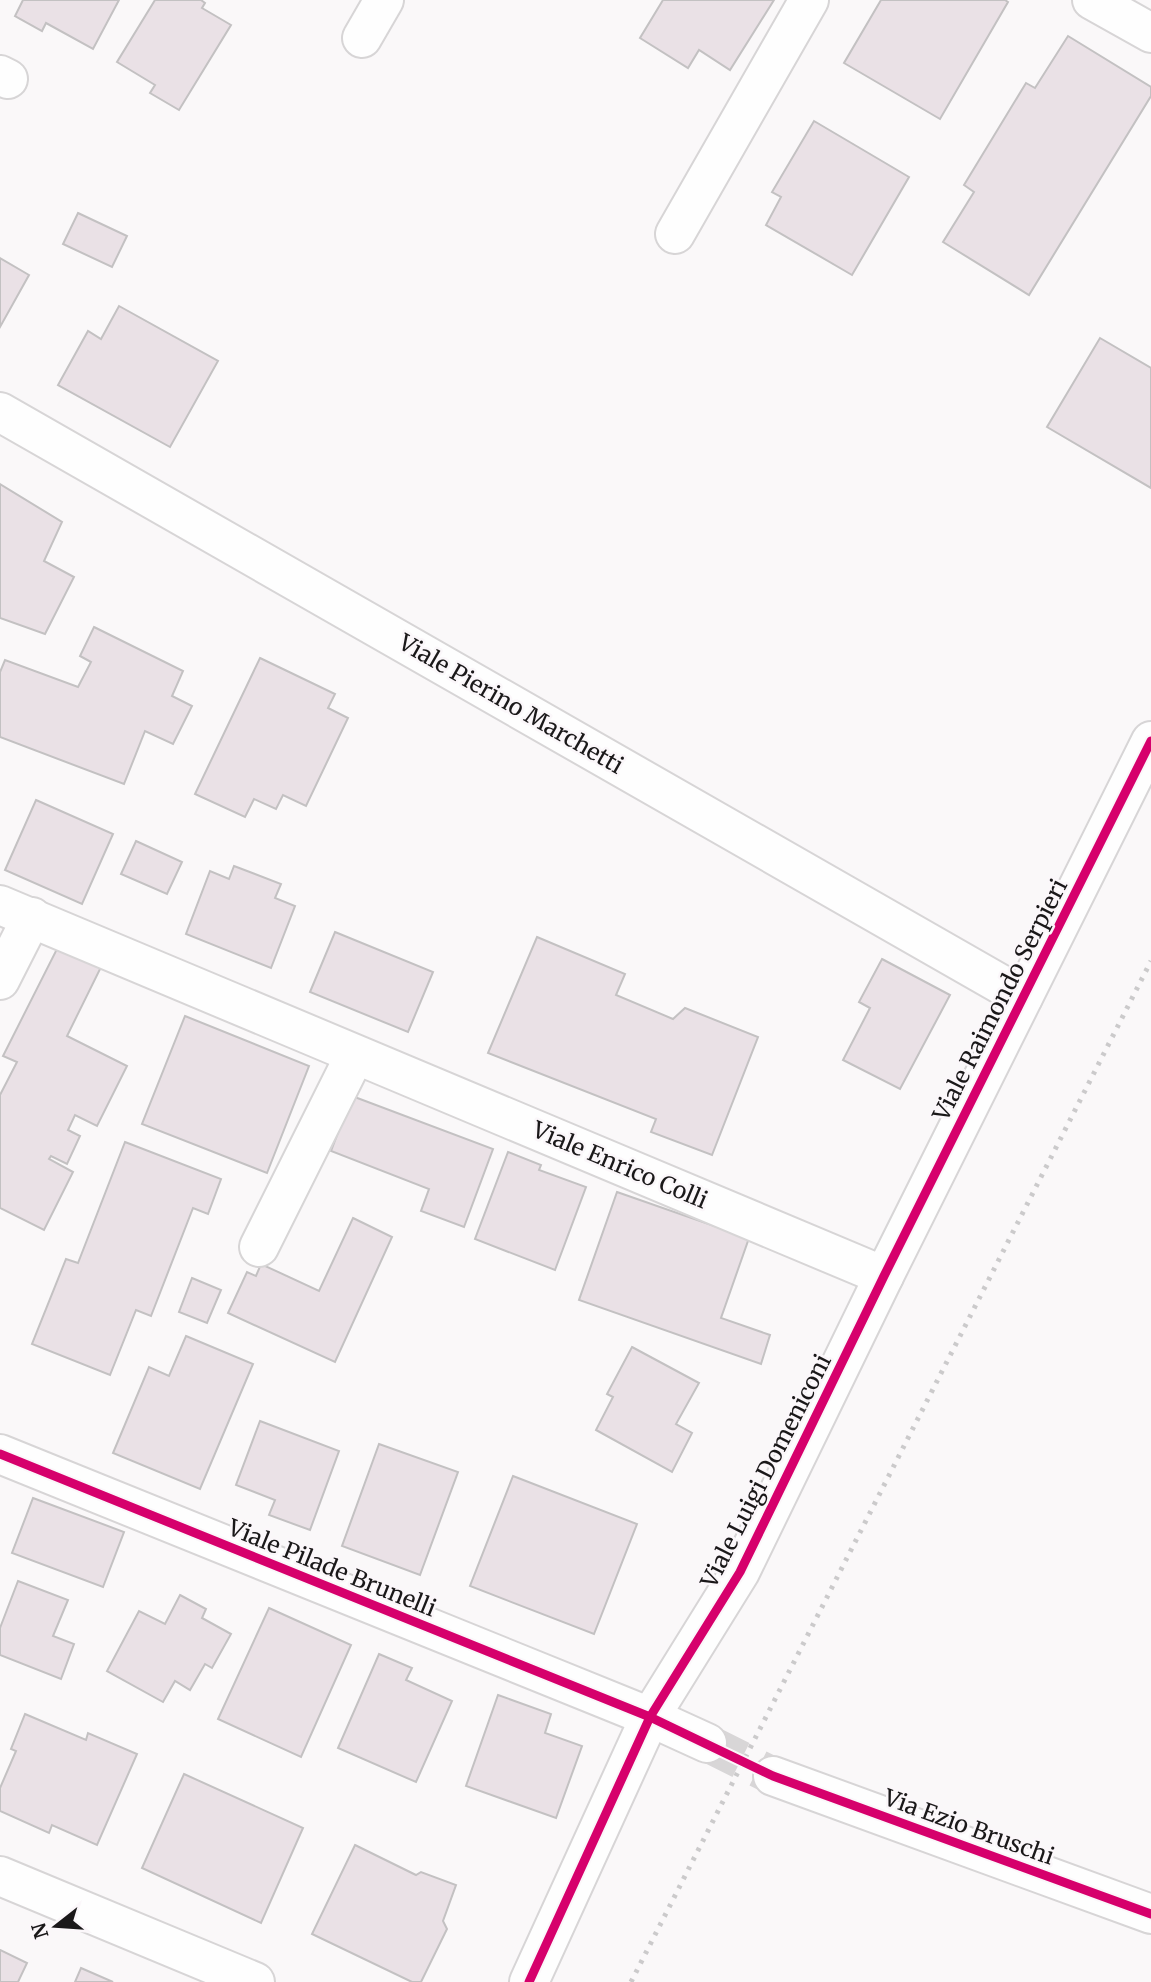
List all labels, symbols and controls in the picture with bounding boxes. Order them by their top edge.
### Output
street label: Viale Pierino Marchetti [393,627,629,780]
street label: Viale Raimondo Serpieri [925,874,1073,1126]
street label: Viale Enrico Colli [527,1114,712,1214]
street label: Viale Luigi Domeniconi [694,1349,837,1593]
street label: Viale Pilade Brunelli [223,1512,440,1623]
street label: Via Ezio Bruschi [879,1782,1058,1871]
north arrow [21,1891,91,1961]
text: N [26,1920,53,1942]

